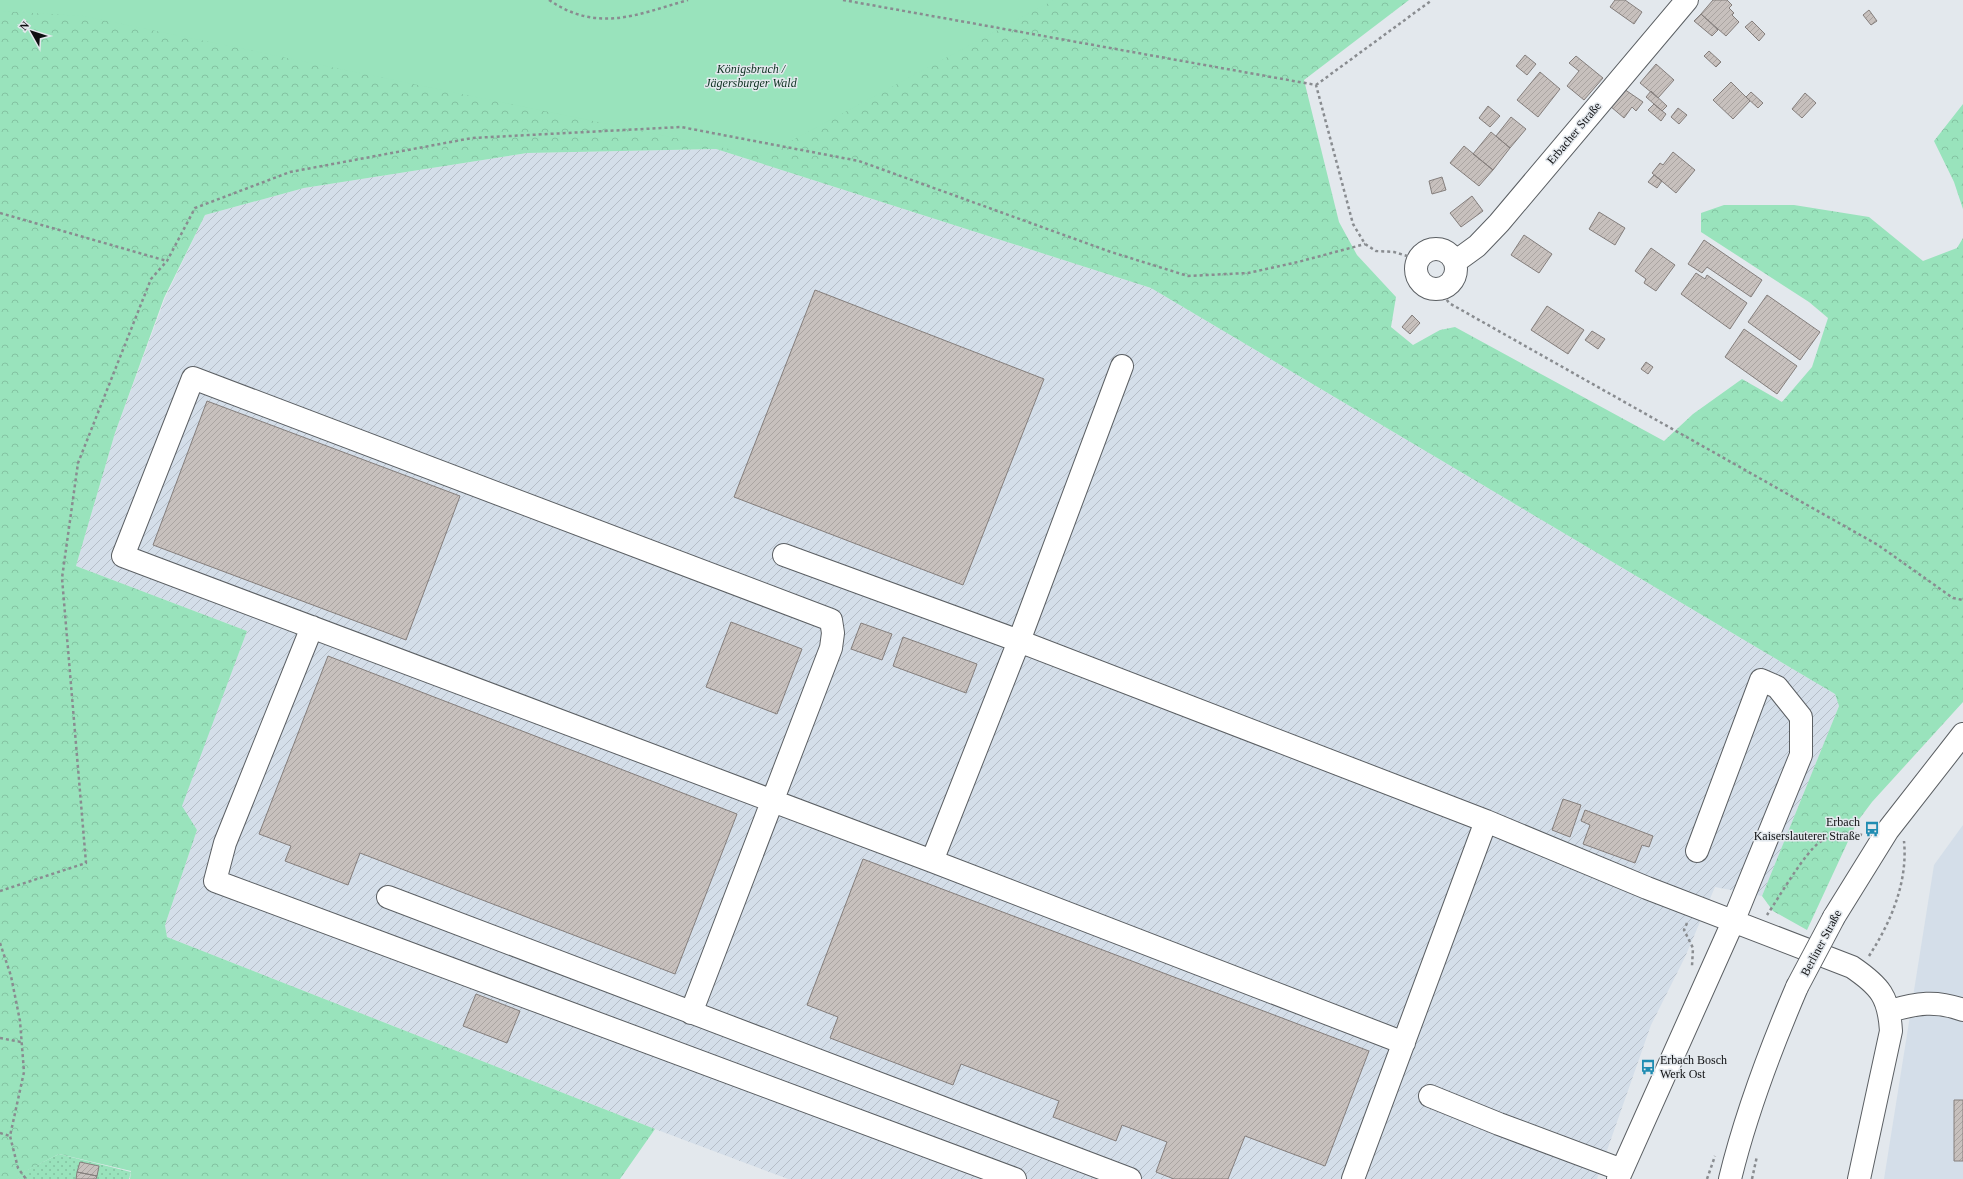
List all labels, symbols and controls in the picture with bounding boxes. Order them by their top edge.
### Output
north arrow [12,12,52,52]
text: N [17,19,31,33]
park label: Königsbruch / Jägersburger Wald [705,62,798,90]
street label: Erbacher Straße [1544,99,1604,167]
place label: Erbach Kaiserslauterer Straße [1754,815,1860,843]
bus stop icon: Erbach Kaiserslauterer Straße [1863,820,1881,838]
street label: Berliner Straße [1798,907,1844,979]
place label: Erbach Bosch Werk Ost [1660,1053,1727,1081]
bus stop icon: Erbach Bosch Werk Ost [1639,1058,1657,1076]

